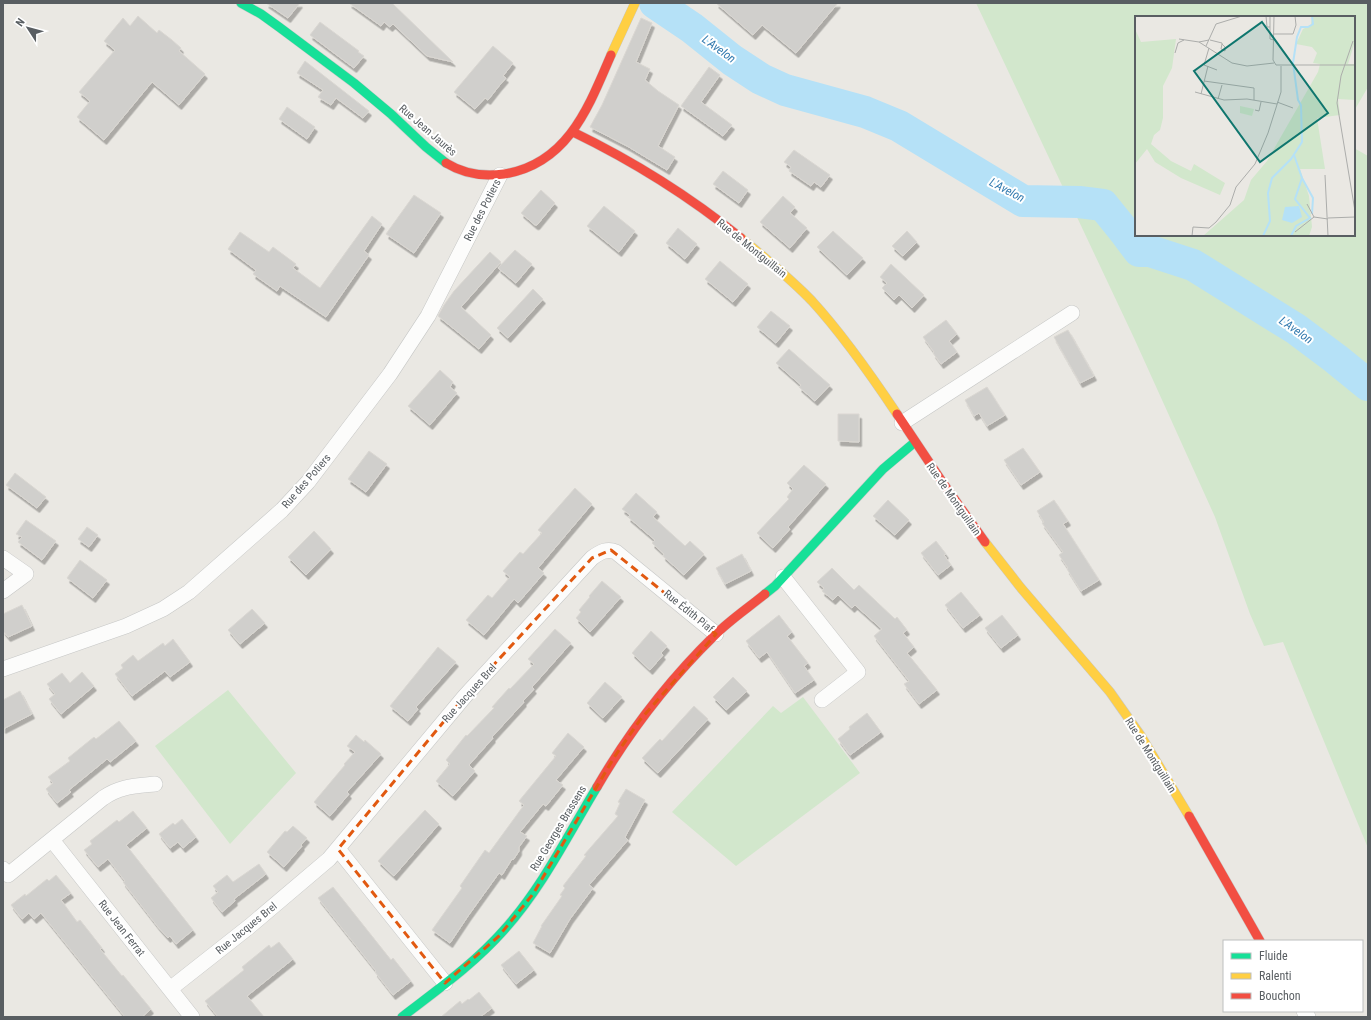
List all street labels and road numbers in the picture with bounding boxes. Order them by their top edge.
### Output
street label: Rue Jean Jaurès [396,102,459,159]
street label: Rue des Potiers [461,177,504,243]
street label: Rue de Montguillain [714,216,789,280]
street label: Rue des Potiers [279,451,334,511]
street label: Rue de Montguillain [924,460,984,538]
street label: Rue Édith Piaf [661,587,717,636]
street label: Rue Jacques Brel [439,661,499,726]
street label: Rue de Montguillain [1122,715,1179,795]
street label: Rue Georges Brassens [528,783,589,873]
street label: Rue Jean Ferrat [96,898,148,959]
street label: Rue Jacques Brel [213,900,280,957]

